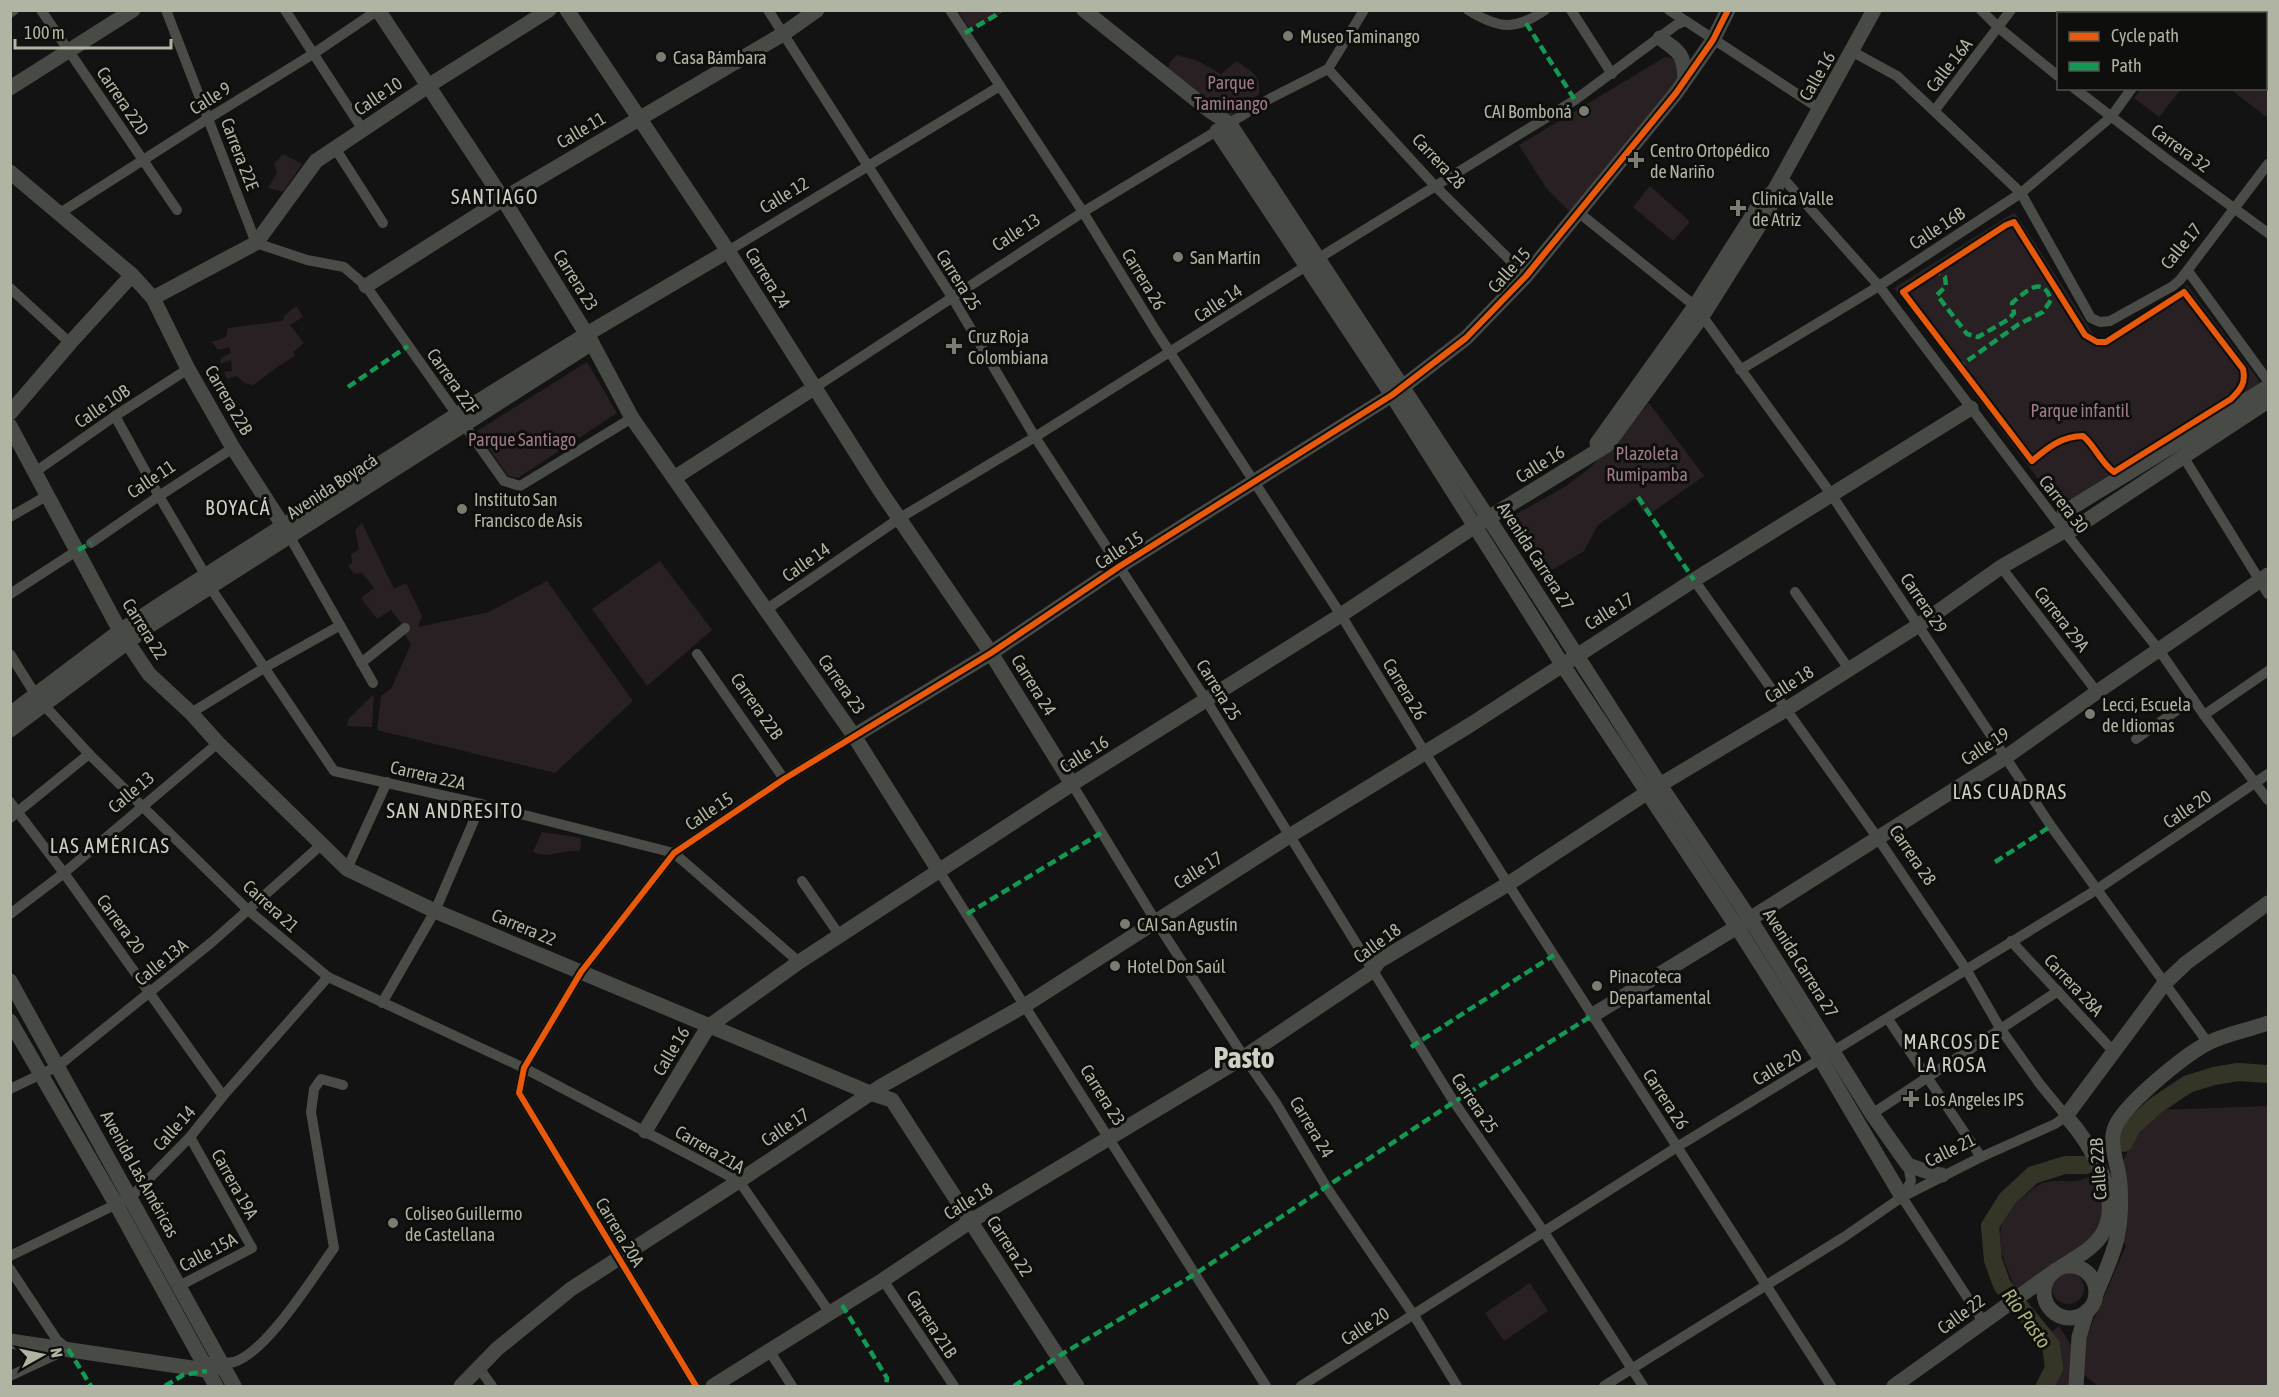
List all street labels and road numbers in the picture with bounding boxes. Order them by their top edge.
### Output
street label: Calle 16A [1922,34,1977,96]
street label: Calle 16 [1795,48,1839,104]
street label: Carrera 22D [92,63,154,139]
street label: Calle 10 [350,72,406,120]
street label: Calle 9 [185,77,235,119]
street label: Calle 11 [553,107,609,153]
street label: Carrera 22E [217,115,263,193]
street label: Carrera 32 [2147,120,2215,176]
street label: Carrera 28 [1408,129,1470,193]
street label: Calle 12 [756,172,812,218]
street label: Calle 16B [1905,202,1969,254]
street label: Calle 13 [988,209,1044,255]
street label: Calle 17 [2156,219,2206,273]
street label: Calle 15 [1483,243,1535,297]
street label: Carrera 24 [741,244,795,312]
street label: Carrera 26 [1117,244,1171,314]
street label: Carrera 23 [549,246,603,314]
street label: Carrera 25 [932,246,986,314]
street label: Calle 14 [1190,280,1246,326]
street label: Carrera 22F [423,344,484,418]
street label: Carrera 22B [201,362,257,439]
street label: Calle 10B [70,380,134,432]
street label: Calle 16 [1512,441,1568,487]
street label: Avenida Boyacá [283,449,381,523]
street label: Calle 11 [123,455,179,503]
street label: Carrera 30 [2035,471,2093,537]
street label: Avenida Carrera 27 [1493,498,1579,614]
street label: Calle 15 [1091,527,1147,573]
street label: Calle 14 [778,538,834,586]
street label: Carrera 29 [1896,569,1952,637]
street label: Carrera 29A [2030,582,2094,656]
street label: Calle 17 [1581,588,1637,634]
street label: Carrera 22 [118,595,172,663]
street label: Carrera 23 [814,650,870,718]
street label: Carrera 24 [1007,651,1061,719]
street label: Carrera 26 [1378,654,1432,724]
street label: Carrera 25 [1192,656,1246,724]
street label: Calle 18 [1761,661,1817,707]
street label: Carrera 22B [726,669,788,744]
street label: Calle 19 [1957,723,2013,769]
street label: Calle 16 [1056,731,1112,777]
street label: Carrera 22A [388,756,468,794]
street label: Calle 13 [104,767,158,817]
street label: Calle 20 [2159,785,2215,833]
street label: Calle 15 [681,787,737,835]
street label: Carrera 28 [1885,821,1941,889]
street label: Calle 17 [1170,847,1226,893]
street label: Carrera 21 [239,875,303,937]
street label: Carrera 20 [93,890,149,958]
street label: Carrera 22 [489,904,559,950]
street label: Avenida Carrera 27 [1759,905,1843,1021]
street label: Calle 18 [1349,919,1405,967]
street label: Calle 13A [130,934,192,990]
street label: Carrera 28A [2040,950,2108,1020]
street label: Calle 16 [648,1023,694,1079]
street label: Calle 20 [1749,1044,1805,1090]
street label: Carrera 23 [1076,1061,1130,1129]
street label: Carrera 26 [1639,1065,1693,1133]
street label: Carrera 25 [1447,1069,1503,1137]
street label: Carrera 24 [1285,1092,1339,1162]
street label: Calle 14 [148,1101,200,1155]
street label: Calle 17 [757,1103,813,1151]
street label: Avenida Las Américas [97,1107,183,1241]
street label: Carrera 21A [671,1121,749,1177]
street label: Calle 21 [1921,1129,1979,1171]
street label: Calle 22B [2085,1137,2111,1201]
street label: Carrera 19A [207,1145,263,1223]
street label: Calle 18 [940,1178,996,1224]
street label: Carrera 20A [591,1194,649,1270]
street label: Carrera 22 [983,1212,1037,1280]
street label: Calle 15A [176,1228,241,1276]
street label: Carrera 21B [902,1286,962,1362]
street label: Calle 22 [1933,1290,1989,1338]
street label: Calle 20 [1337,1303,1393,1349]

